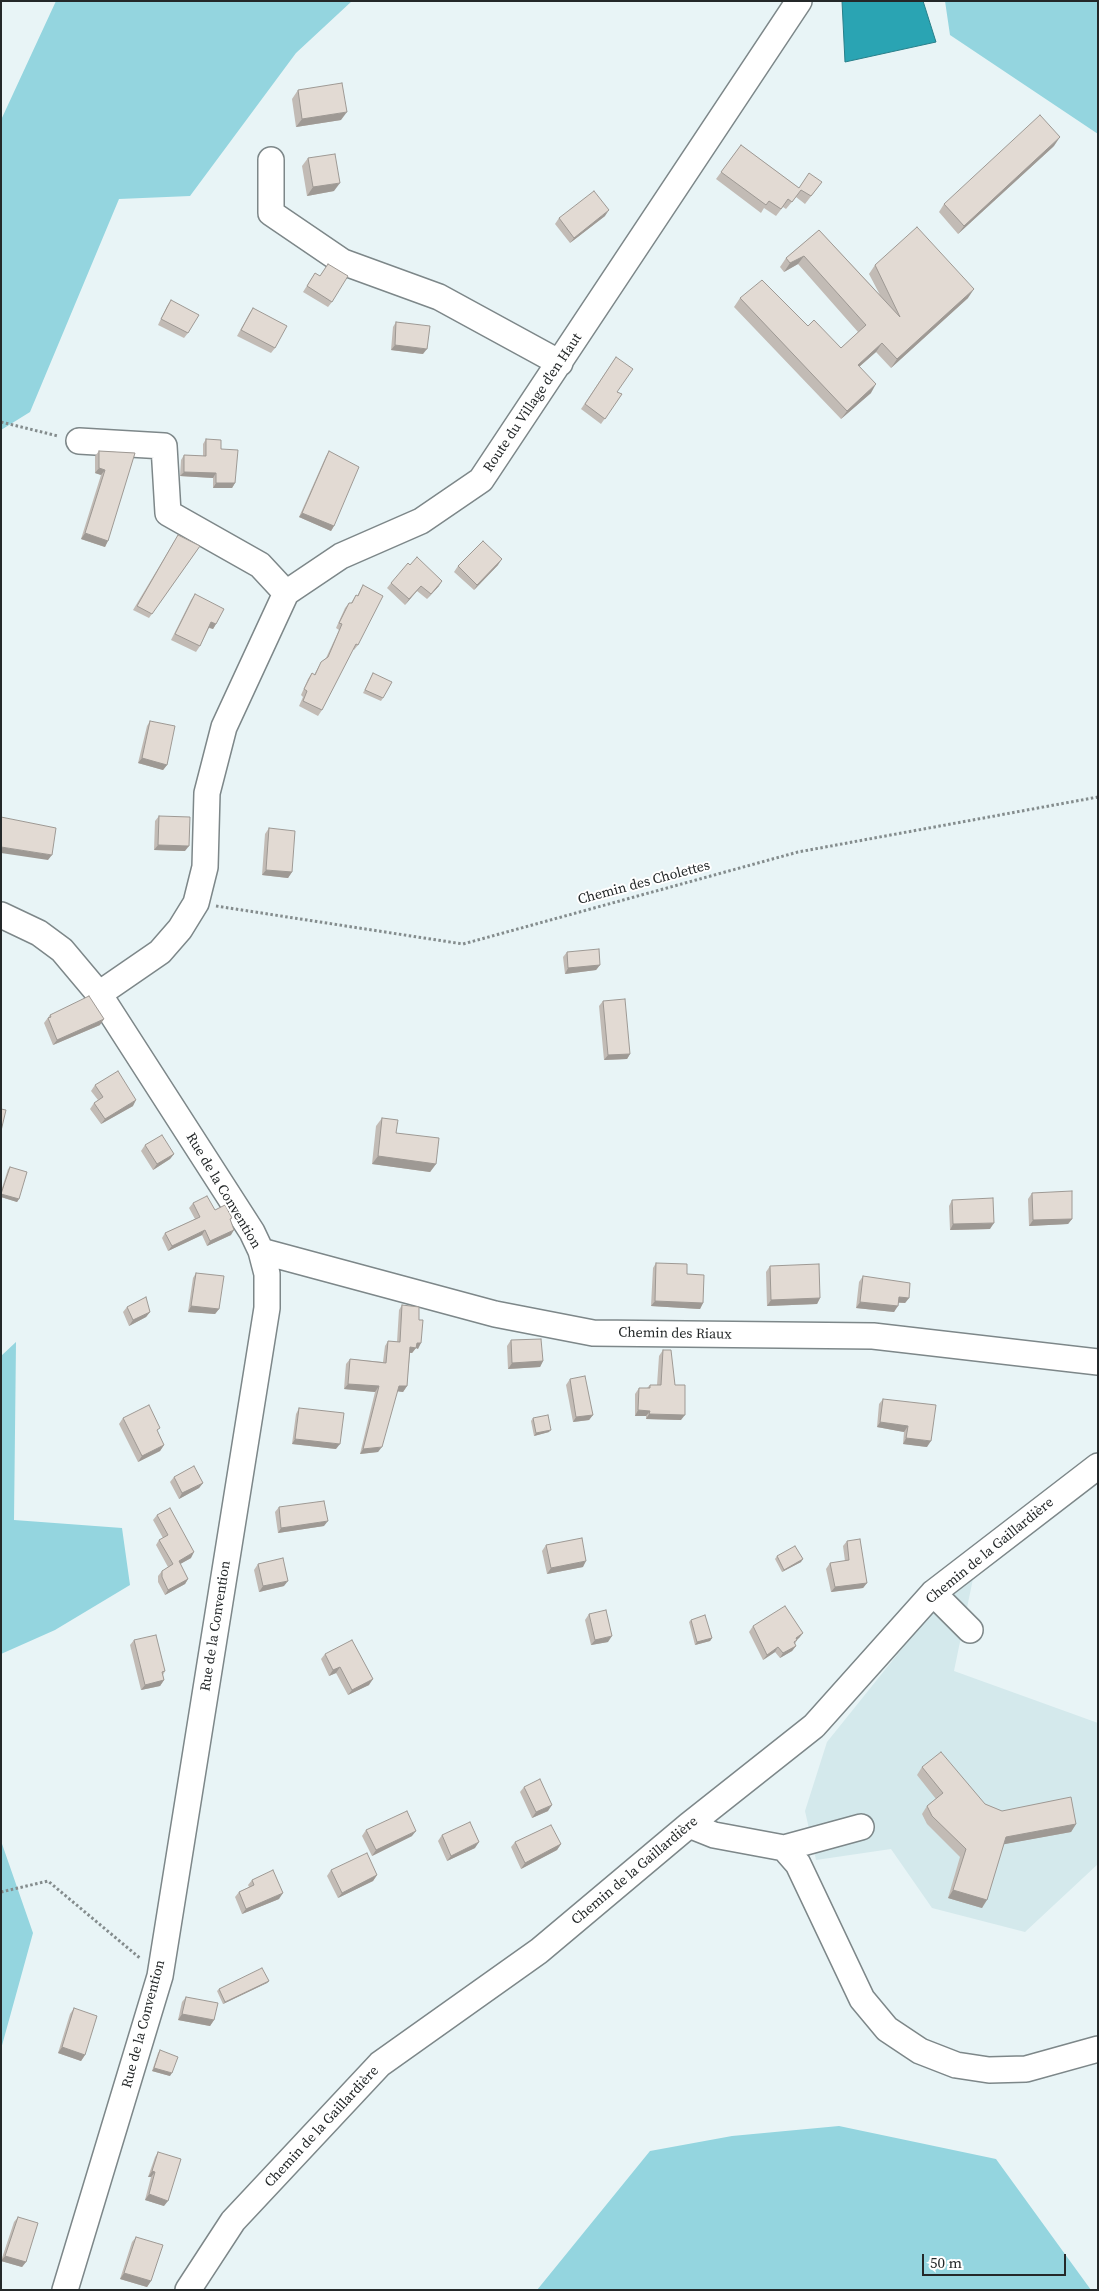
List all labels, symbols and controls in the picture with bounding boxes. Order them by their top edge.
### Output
street label: Route du Village d'en Haut [480,330,586,476]
street label: Chemin des Cholettes [576,857,712,909]
street label: Rue de la Convention [182,1130,264,1252]
street label: Chemin des Riaux [618,1325,732,1343]
street label: Chemin de la Gaillardière [923,1494,1057,1608]
street label: Rue de la Convention [197,1560,235,1692]
street label: Chemin de la Gaillardière [568,1813,702,1929]
street label: Rue de la Convention [119,1958,169,2090]
street label: Chemin de la Gaillardière [261,2063,383,2191]
scale bar [924,2244,1068,2276]
text: 50 m [930,2252,962,2273]

